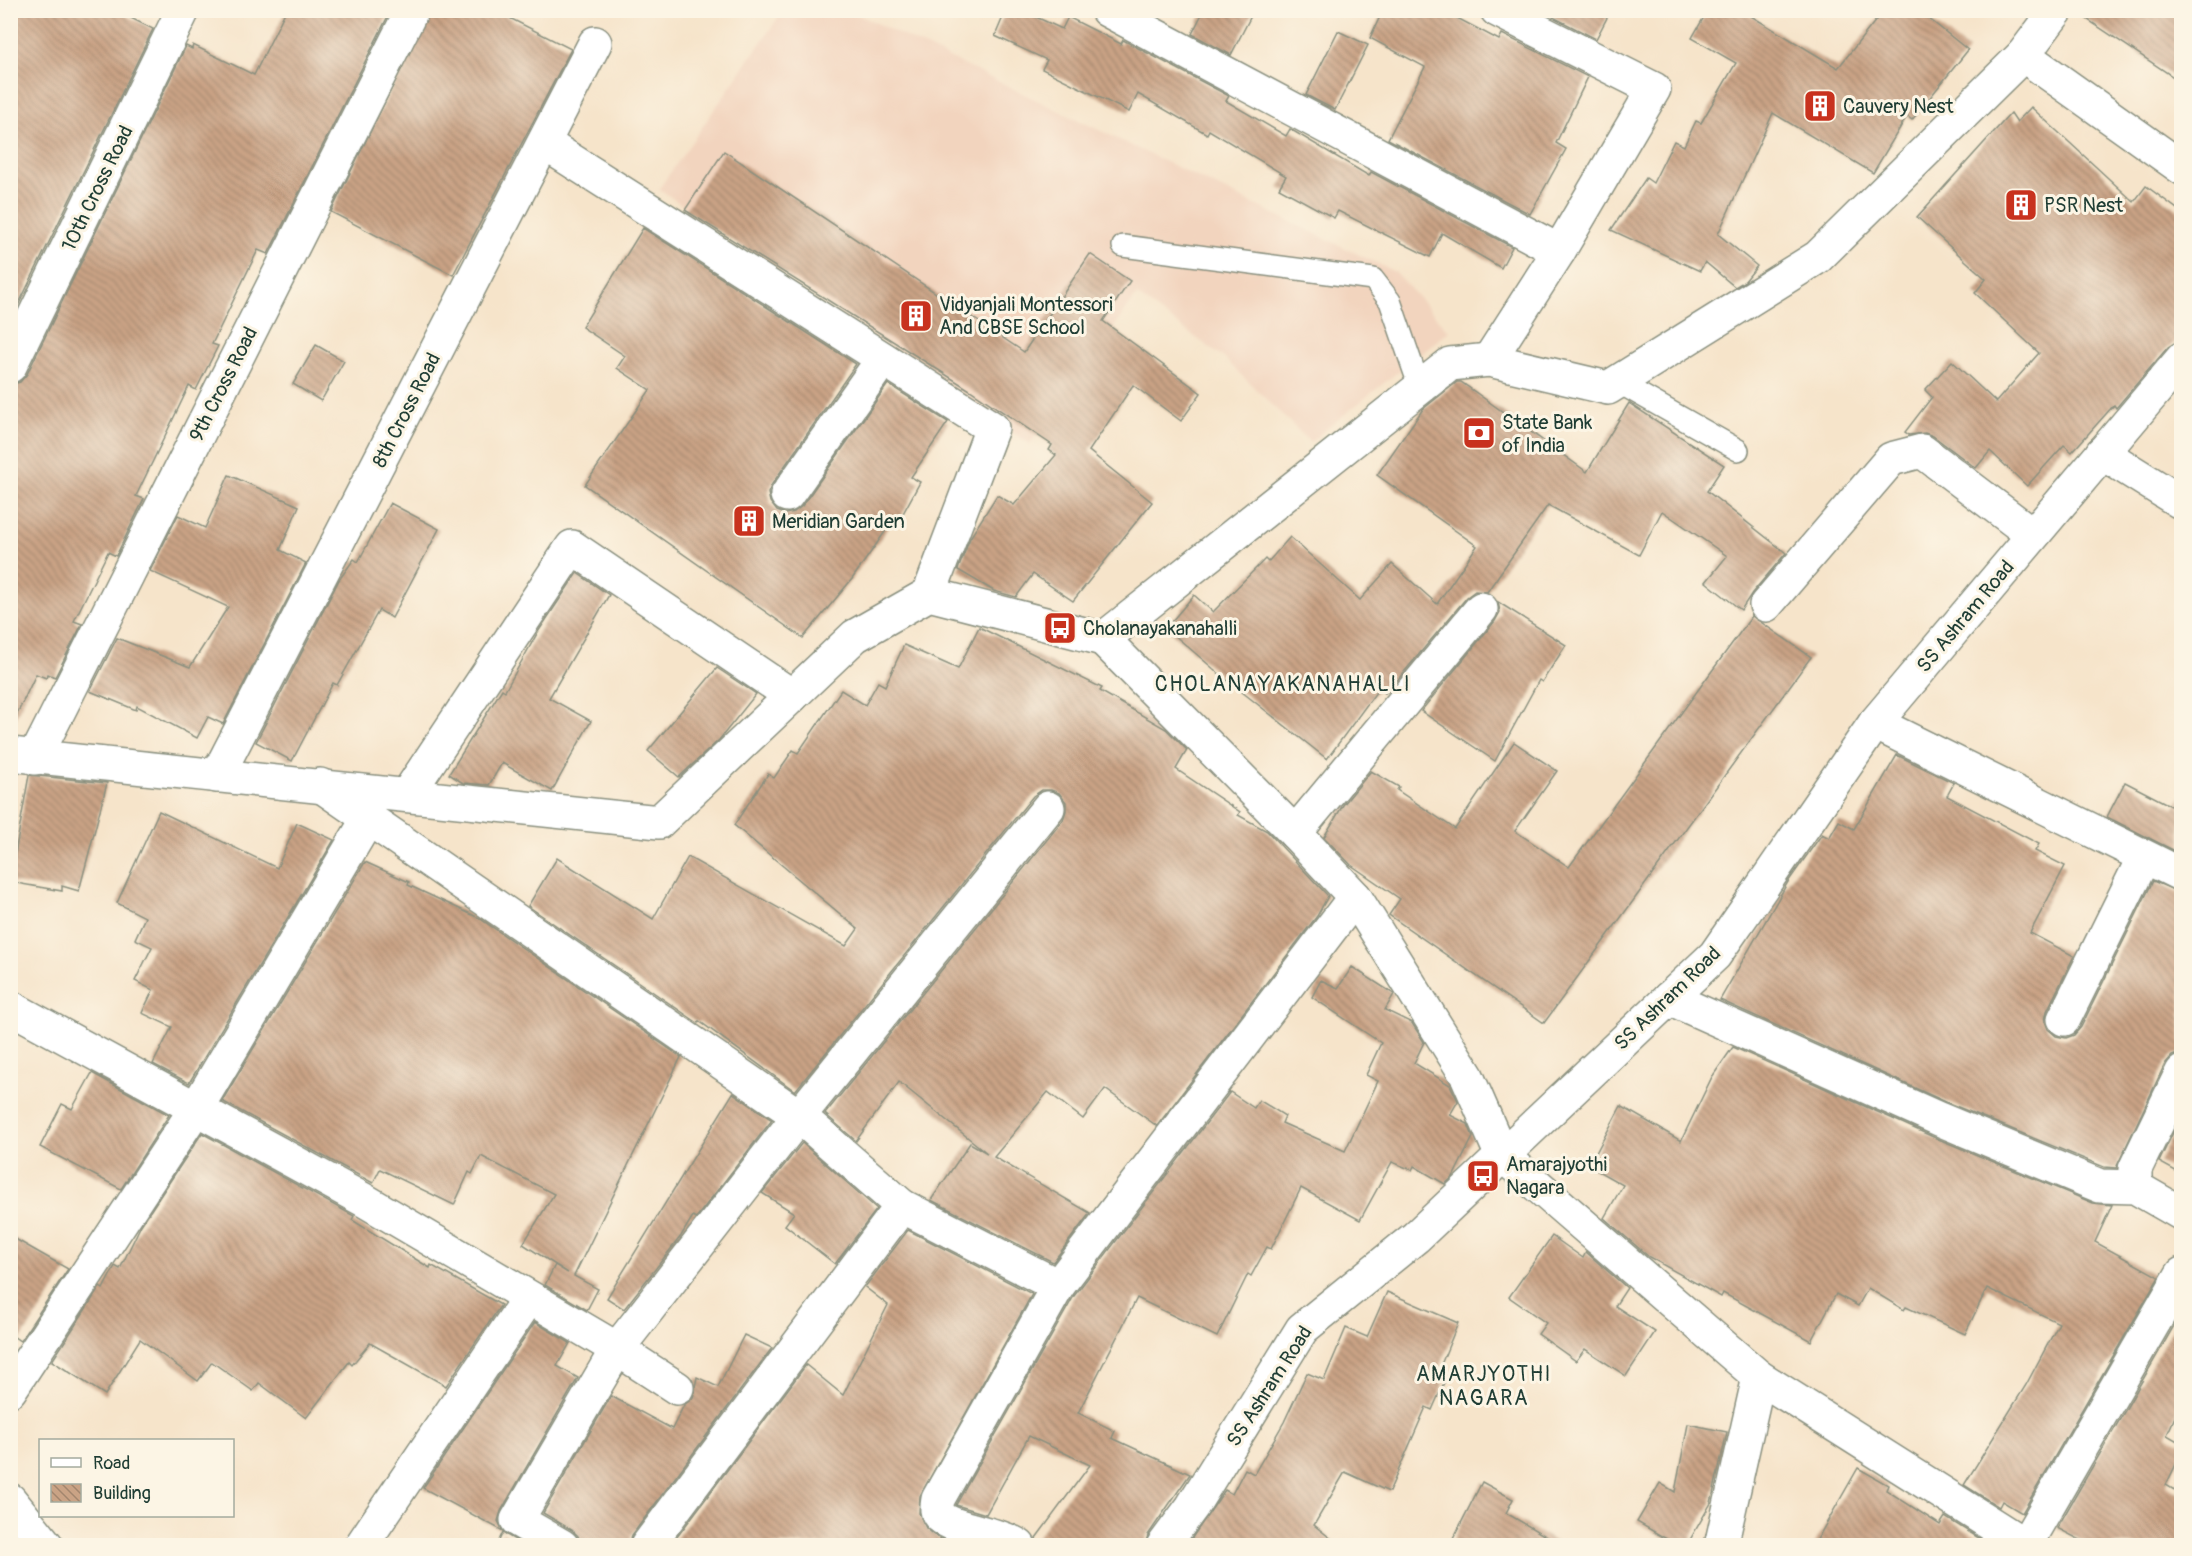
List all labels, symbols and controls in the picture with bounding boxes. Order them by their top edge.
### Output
building icon: Cauvery Nest [1802,88,1838,124]
place label: Cauvery Nest [1843,94,1954,119]
street label: 10th Cross Road [56,121,139,255]
building icon: PSR Nest [2003,187,2039,223]
place label: PSR Nest [2044,193,2124,218]
place label: Vidyanjali Montessori And CBSE School [939,292,1113,340]
building icon: Vidyanjali Montessori And CBSE School [898,298,934,334]
street label: 9th Cross Road [184,323,263,446]
street label: 8th Cross Road [367,349,446,472]
place label: State Bank of India [1502,410,1593,458]
bank icon: State Bank of India [1461,415,1497,451]
building icon: Meridian Garden [731,503,767,539]
place label: Meridian Garden [772,509,905,534]
street label: SS Ashram Road [1911,555,2020,678]
bus stop icon: Cholanayakanahalli [1042,610,1078,646]
place label: Cholanayakanahalli [1083,616,1237,641]
district label: CHOLANAYAKANAHALLI [1155,671,1411,698]
street label: SS Ashram Road [1609,941,1726,1056]
place label: Amarajyothi Nagara [1506,1152,1607,1200]
bus stop icon: Amarajyothi Nagara [1465,1158,1501,1194]
street label: SS Ashram Road [1221,1321,1318,1451]
district label: AMARJYOTHI NAGARA [1416,1361,1552,1412]
legend [39,1439,234,1517]
text: Road [93,1452,130,1475]
text: Building [93,1482,151,1505]

